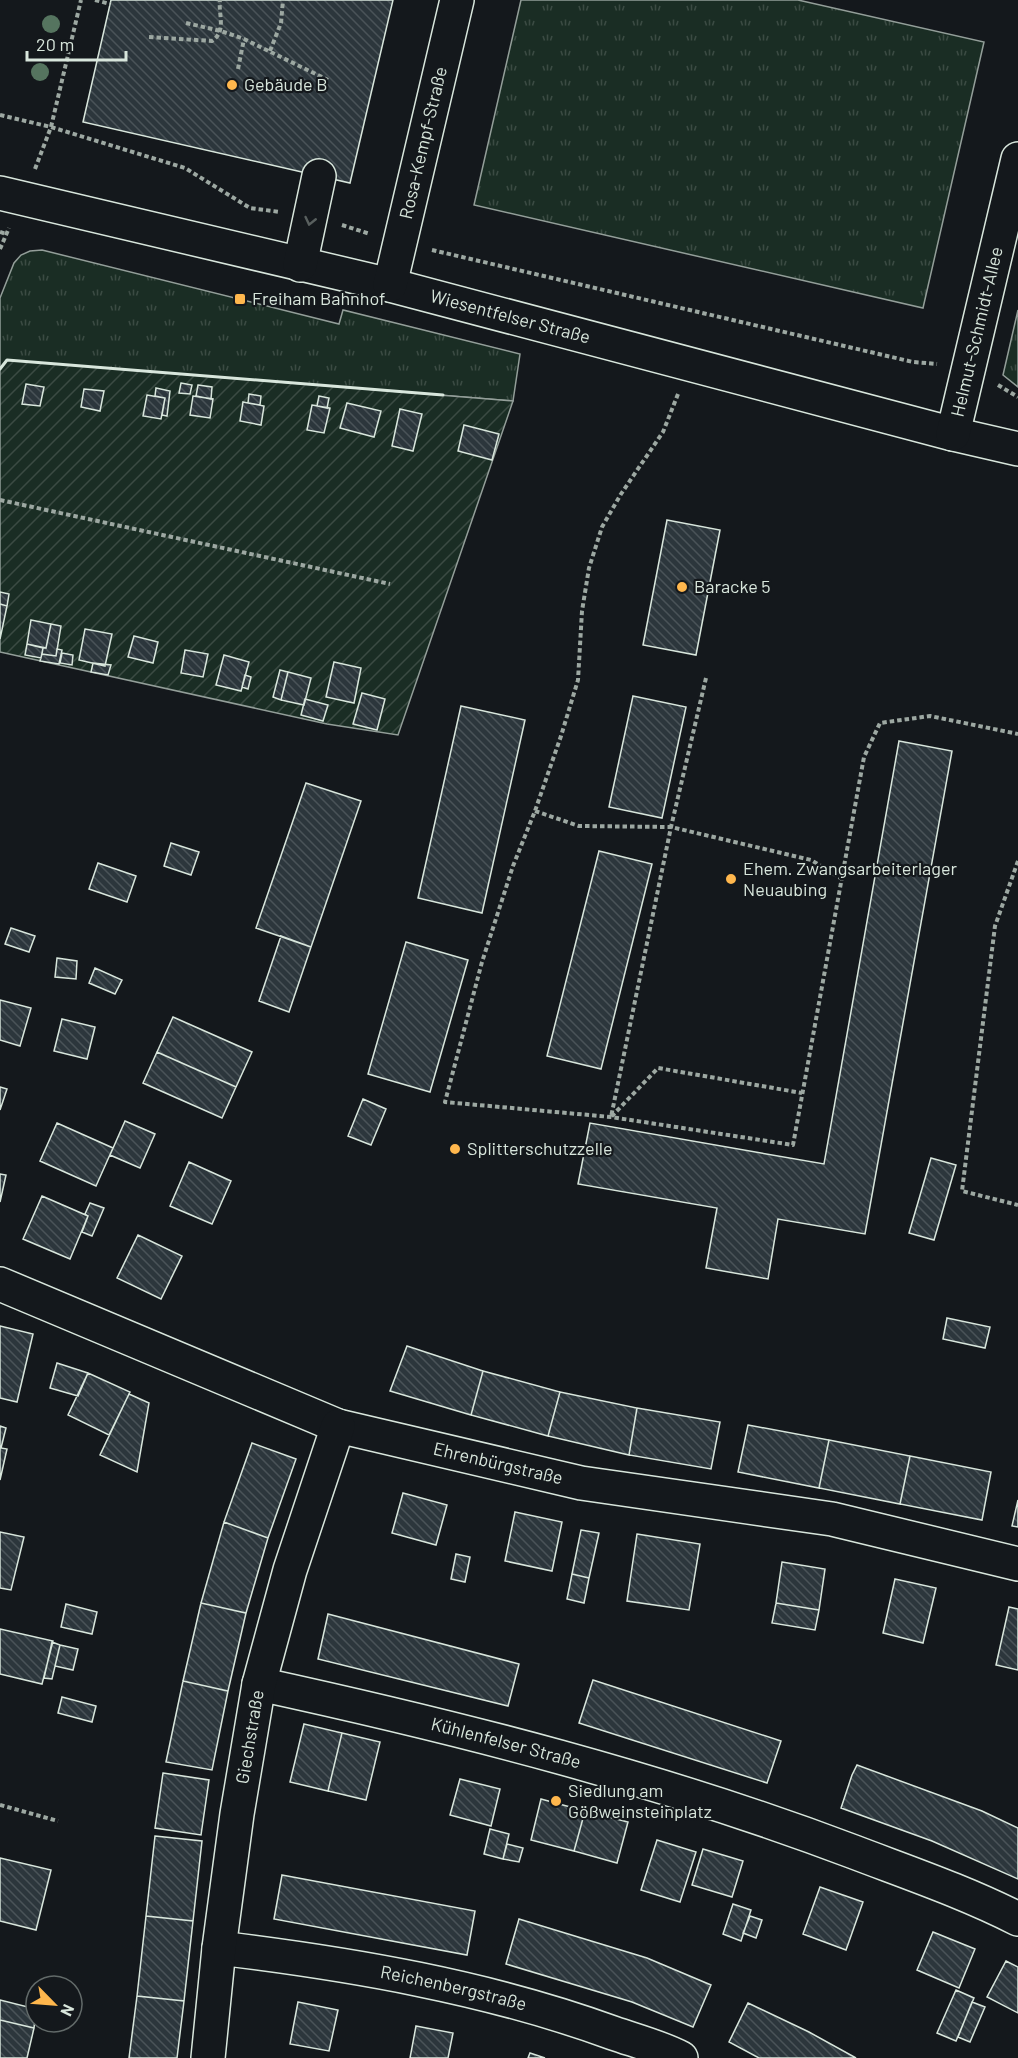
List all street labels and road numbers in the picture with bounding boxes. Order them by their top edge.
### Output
street label: Rosa-Kempf-Straße [394,64,451,221]
street label: Helmut-Schmidt-Allee [945,244,1007,419]
street label: Wiesentfelser Straße [428,284,593,348]
street label: Ehrenbürgstraße [431,1437,565,1488]
street label: Giechstraße [230,1688,268,1785]
street label: Kühlenfelser Straße [429,1712,584,1772]
street label: Reichenbergstraße [379,1960,529,2015]

